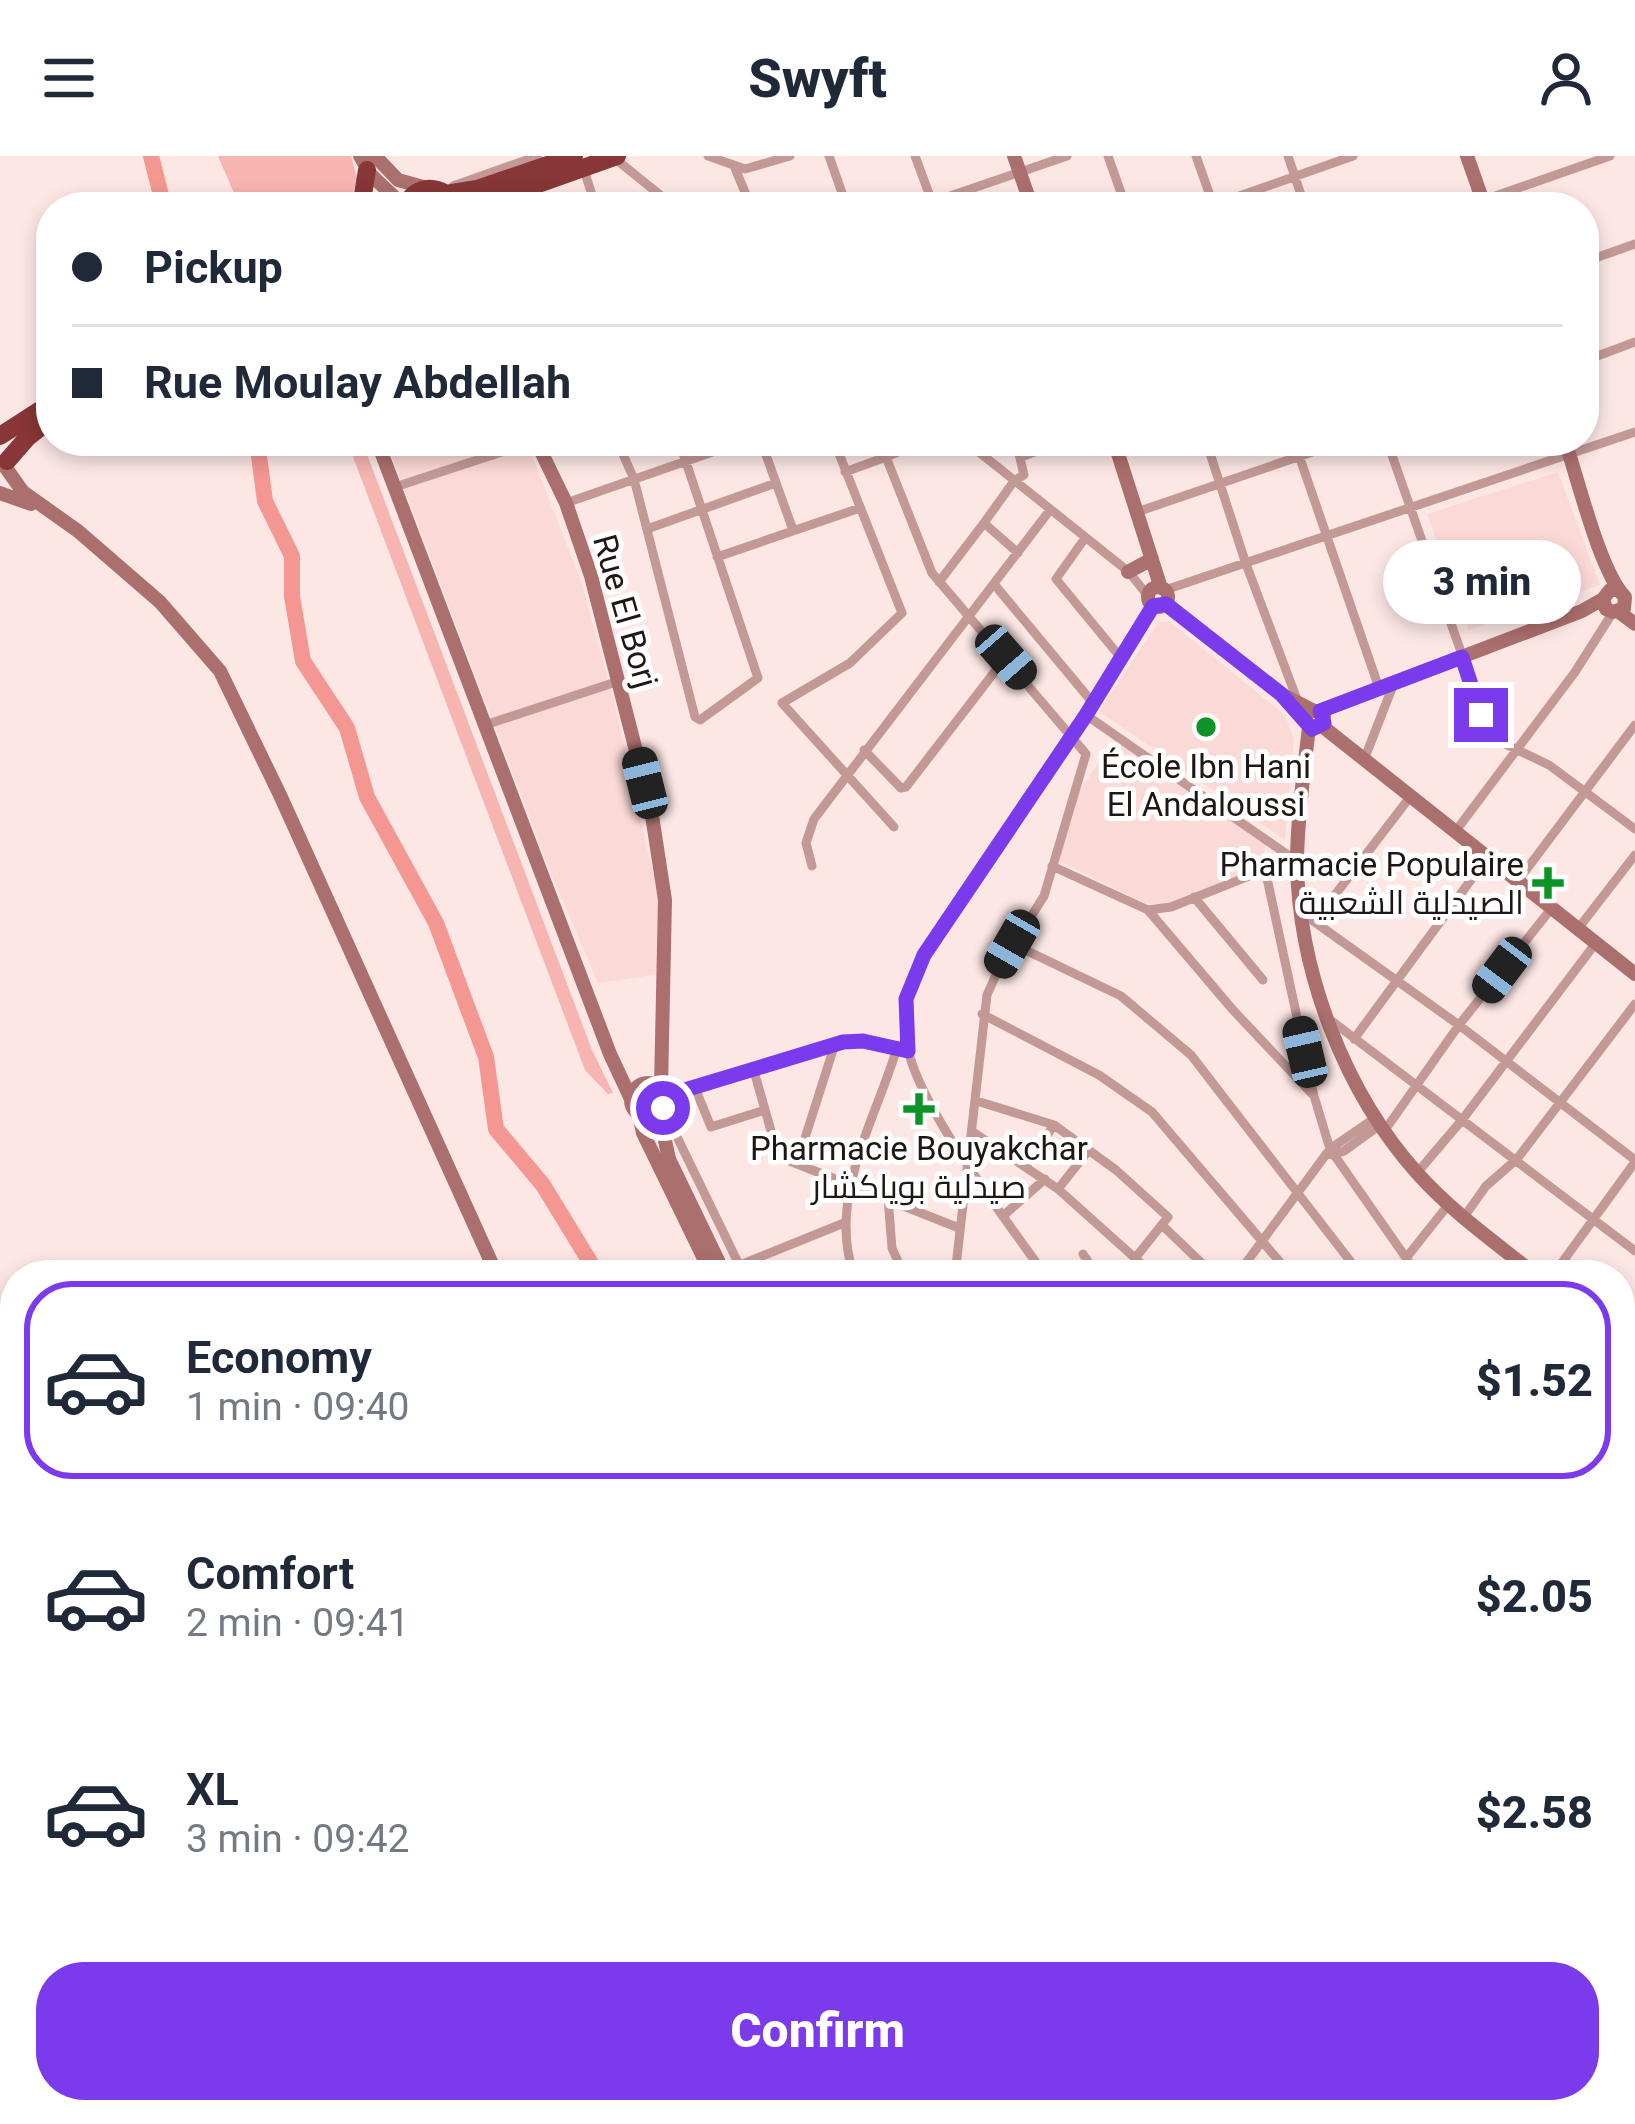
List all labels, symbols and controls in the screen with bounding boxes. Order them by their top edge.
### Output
icon: menu [36,45,102,111]
icon: person [1533,45,1599,111]
text: Swyft [748,47,887,110]
text: Pickup [144,241,283,294]
text: Rue Moulay Abdellah [144,356,571,409]
street label: Rue El Borj [585,530,666,692]
callout: 3 min [1382,541,1580,625]
text: 3 min [1433,559,1531,605]
car [969,618,1043,696]
route end [1454,688,1508,742]
marker: École Ibn Hani El Andaloussi [1193,714,1219,740]
car [619,744,671,822]
place label: École Ibn Hani El Andaloussi [1101,747,1311,824]
place label: Pharmacie Populaire الصيدلية الشعبية [1219,845,1524,922]
marker: Pharmacie Populaire الصيدلية الشعبية [1535,870,1561,896]
car [978,904,1046,984]
car [1466,930,1538,1010]
car [1279,1013,1331,1091]
route start [636,1081,690,1135]
marker: Pharmacie Bouyakchar صيدلية بوياكشار [906,1096,932,1122]
place label: Pharmacie Bouyakchar صيدلية بوياكشار [750,1129,1088,1206]
icon: car [42,1326,150,1434]
text: Economy [186,1331,372,1384]
text: $1.52 [1476,1354,1593,1407]
text: 1 min · 09:40 [186,1384,409,1430]
icon: car [42,1542,150,1650]
text: Comfort [186,1547,354,1600]
text: $2.05 [1476,1570,1593,1623]
text: 2 min · 09:41 [186,1600,409,1646]
icon: car [42,1758,150,1866]
text: XL [186,1763,239,1816]
text: $2.58 [1476,1786,1593,1839]
text: 3 min · 09:42 [186,1816,409,1862]
button: Confirm [36,1962,1599,2100]

